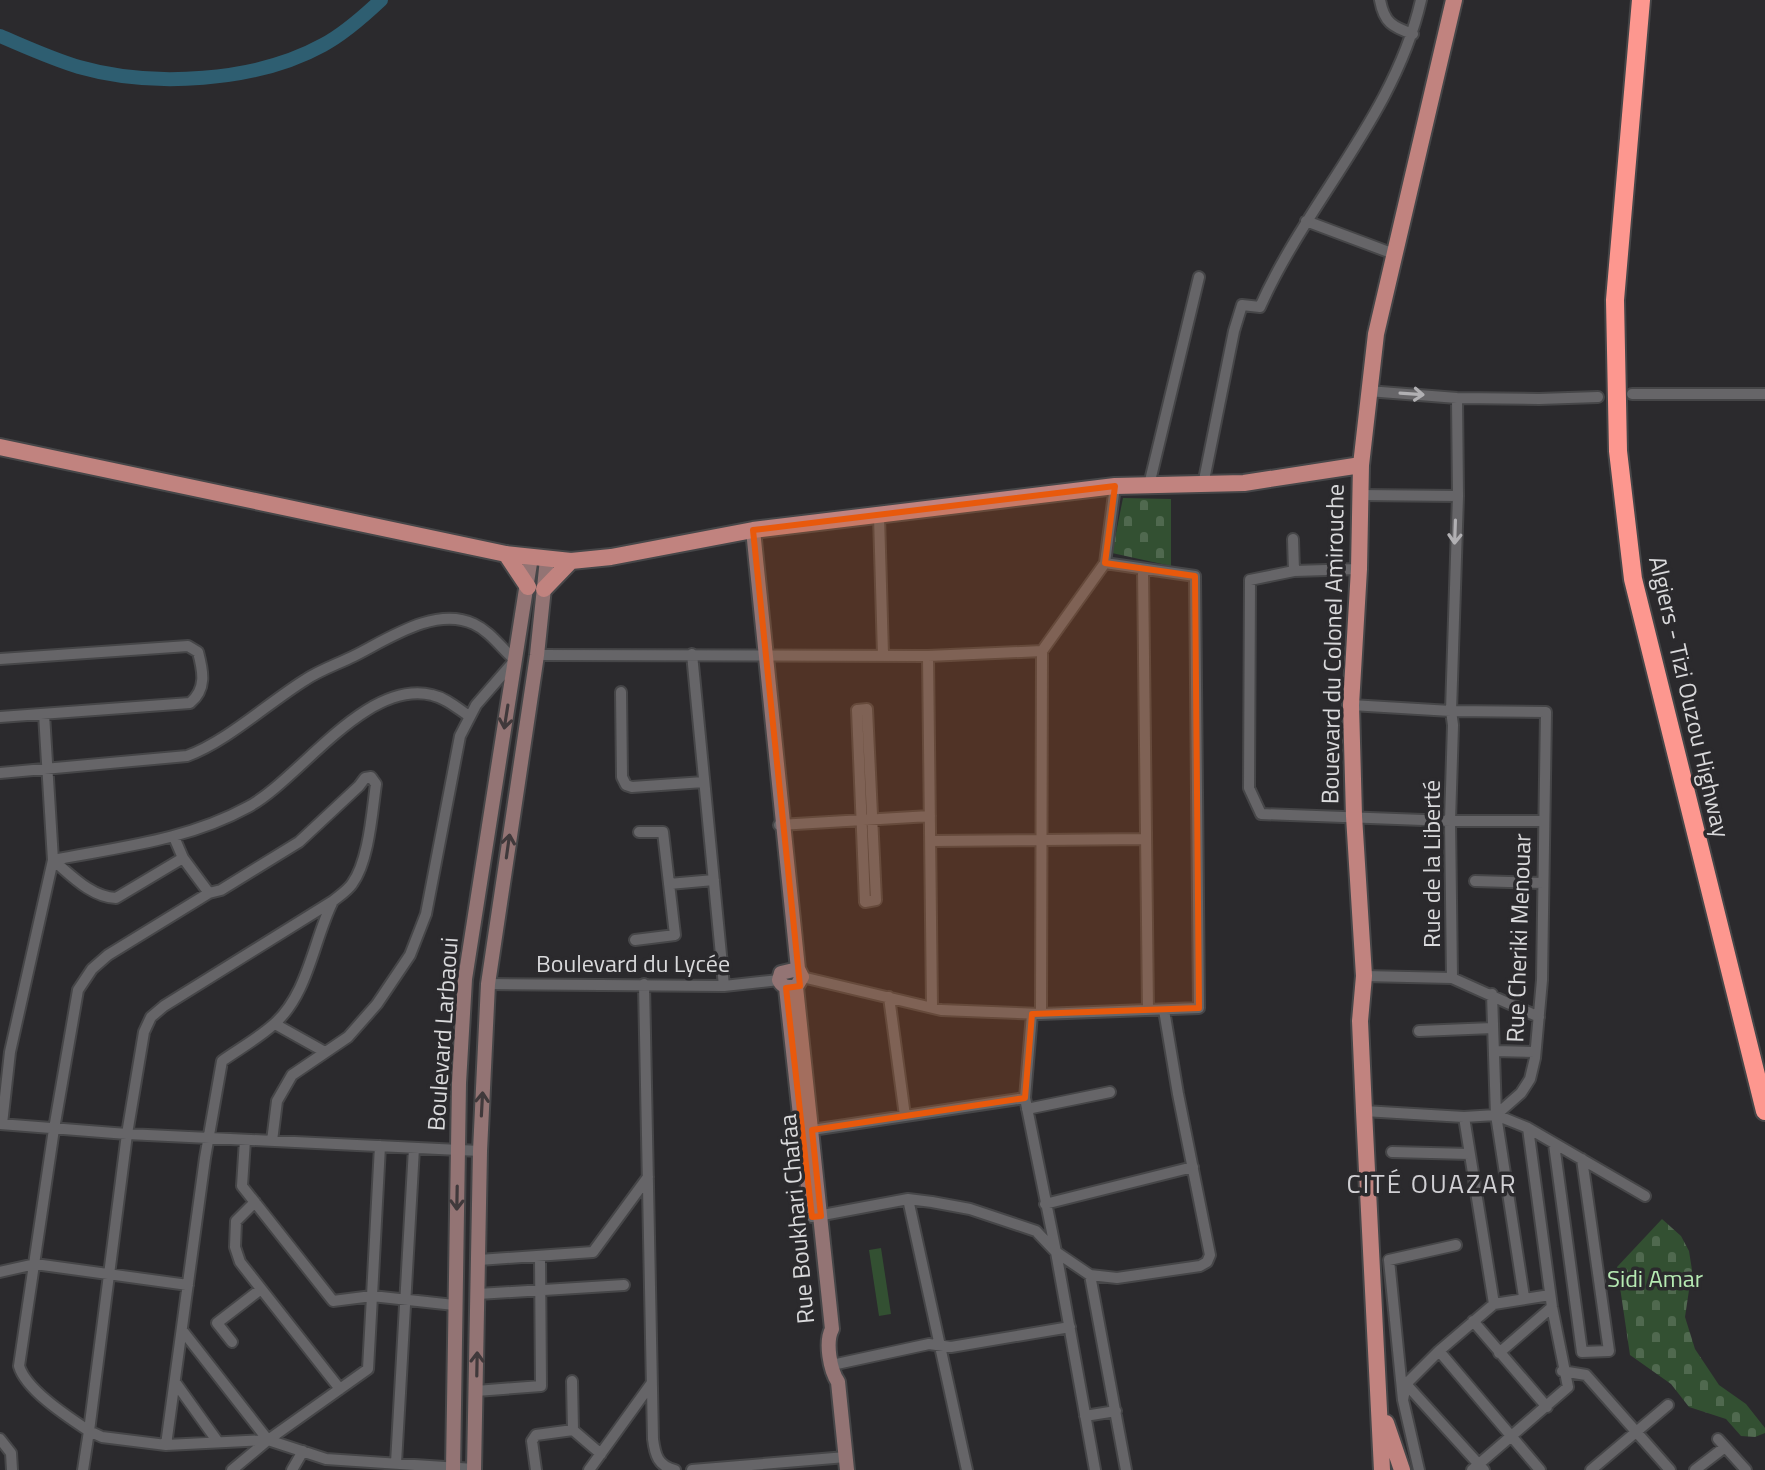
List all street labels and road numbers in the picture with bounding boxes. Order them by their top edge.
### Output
street label: Bouevard du Colonel Amirouche [1311,484,1353,804]
street label: Algiers - Tizi Ouzou Highway [1640,553,1740,841]
street label: Rue de la Liberté [1413,780,1449,948]
street label: Rue Cheriki Menouar [1496,833,1540,1043]
street label: Boulevard Larbaoui [417,936,467,1132]
street label: Boulevard du Lycée [536,945,730,981]
street label: Rue Boukhari Chafaa [769,1113,823,1325]

